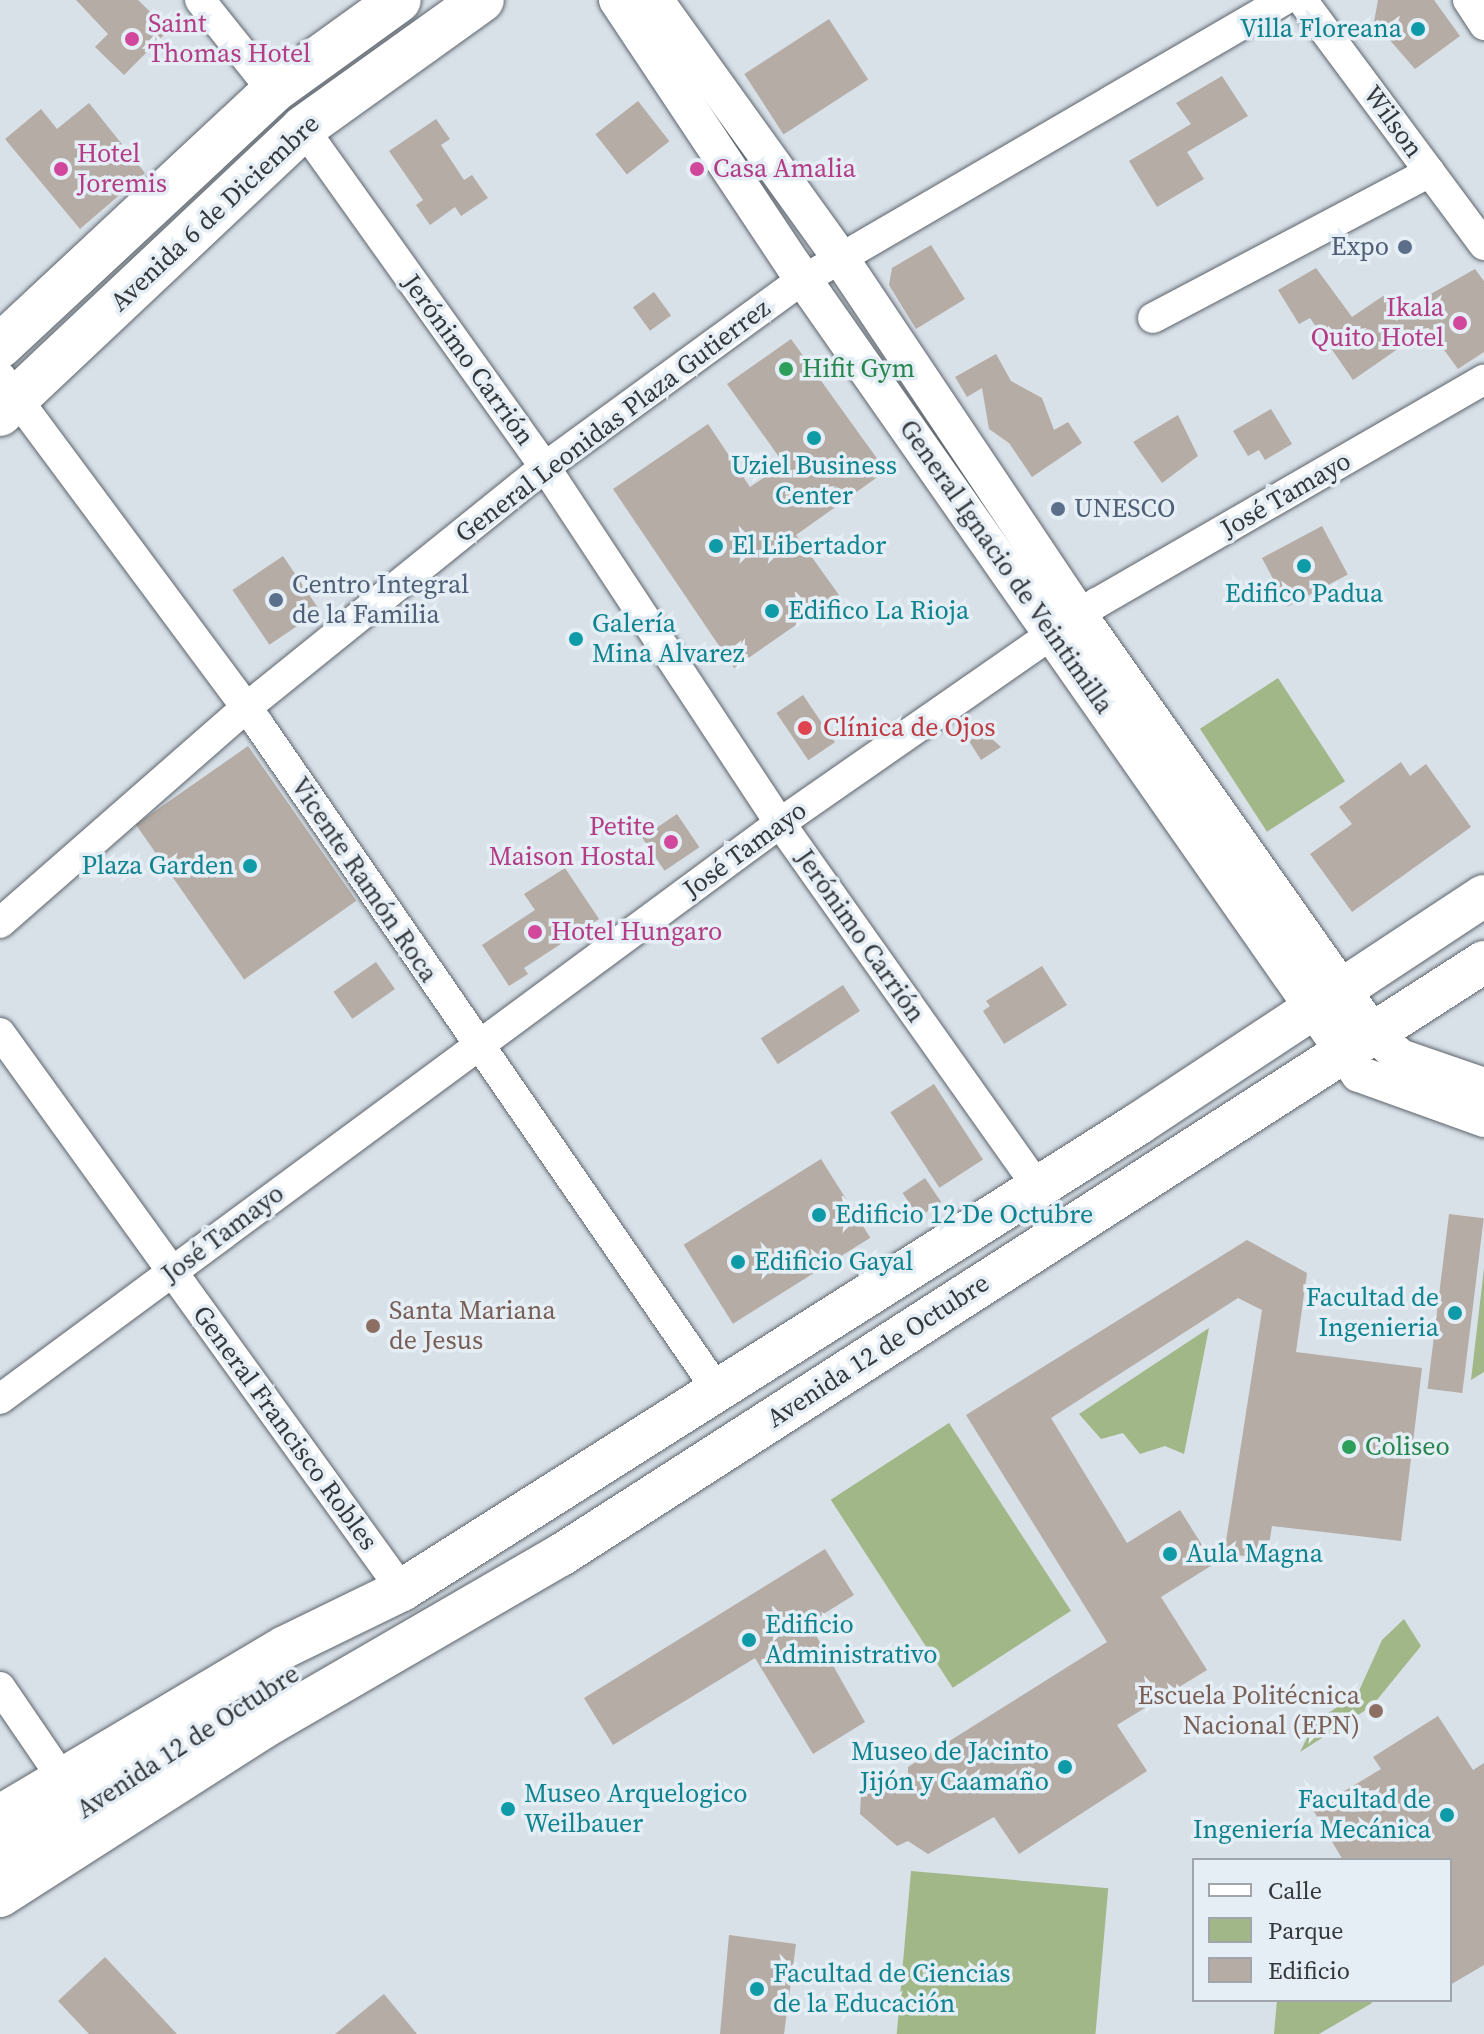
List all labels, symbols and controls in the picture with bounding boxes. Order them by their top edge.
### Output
place label: Saint Thomas Hotel [148,8,311,70]
place label: Villa Floreana [1240,13,1402,45]
marker: Villa Floreana [1409,20,1427,38]
marker: Saint Thomas Hotel [123,30,141,48]
street label: Wilson [1356,80,1430,164]
street label: Avenida 6 de Diciembre [104,108,326,318]
place label: Hotel Joremis [77,138,167,200]
place label: Casa Amalia [713,153,856,185]
marker: Hotel Joremis [52,160,70,178]
marker: Casa Amalia [688,160,706,178]
place label: Expo [1331,231,1389,263]
marker: Expo [1396,238,1414,256]
street label: Jerónimo Carrión [395,268,541,452]
street label: General Leonidas Plaza Gutierrez [450,292,776,550]
place label: Ikala Quito Hotel [1311,292,1444,354]
marker: Ikala Quito Hotel [1451,314,1469,332]
place label: Hifit Gym [802,353,915,385]
marker: Hifit Gym [777,360,795,378]
street label: General Ignacio de Veintimilla [892,414,1120,720]
marker: Uziel Business Center [805,429,823,447]
street label: José Tamayo [1215,445,1357,545]
place label: Uziel Business Center [731,450,897,512]
place label: UNESCO [1074,493,1175,525]
marker: UNESCO [1049,500,1067,518]
place label: El Libertador [732,530,886,562]
marker: El Libertador [707,537,725,555]
marker: Edifico Padua [1295,557,1313,575]
place label: Centro Integral de la Familia [292,569,469,630]
place label: Edifico Padua [1225,578,1383,610]
marker: Centro Integral de la Familia [267,591,285,609]
place label: Edifico La Rioja [788,595,969,627]
marker: Edifico La Rioja [763,602,781,620]
place label: Galería Mina Alvarez [592,608,745,670]
marker: Galería Mina Alvarez [567,630,585,648]
place label: Clínica de Ojos [823,712,996,744]
marker: Clínica de Ojos [794,717,816,739]
street label: Vicente Ramón Roca [284,772,444,988]
street label: José Tamayo [677,795,813,905]
place label: Petite Maison Hostal [489,811,655,872]
marker: Petite Maison Hostal [662,833,680,851]
street label: Jerónimo Carrión [789,843,931,1029]
place label: Plaza Garden [81,850,234,882]
marker: Plaza Garden [241,857,259,875]
place label: Hotel Hungaro [551,916,722,948]
marker: Hotel Hungaro [526,923,544,941]
street label: José Tamayo [156,1178,290,1290]
place label: Edificio 12 De Octubre [835,1199,1093,1231]
marker: Edificio 12 De Octubre [810,1206,828,1224]
place label: Edificio Gayal [754,1246,913,1278]
marker: Edificio Gayal [729,1253,747,1271]
street label: Avenida 12 de Octubre [761,1267,995,1435]
place label: Facultad de Ingenieria [1306,1282,1439,1344]
place label: Santa Mariana de Jesus [389,1295,556,1356]
street label: General Francisco Robles [186,1300,384,1556]
marker: Facultad de Ingenieria [1446,1304,1464,1322]
marker: Santa Mariana de Jesus [364,1317,382,1335]
place label: Coliseo [1365,1431,1450,1463]
marker: Coliseo [1340,1438,1358,1456]
place label: Aula Magna [1186,1538,1323,1570]
marker: Aula Magna [1161,1545,1179,1563]
place label: Edificio Administrativo [765,1609,938,1670]
marker: Edificio Administrativo [740,1631,758,1649]
street label: Avenida 12 de Octubre [71,1658,305,1826]
place label: Escuela Politécnica Nacional (EPN) [1138,1680,1360,1742]
marker: Escuela Politécnica Nacional (EPN) [1367,1702,1385,1720]
place label: Museo de Jacinto Jijón y Caamaño [851,1736,1049,1798]
marker: Museo de Jacinto Jijón y Caamaño [1056,1758,1074,1776]
place label: Museo Arquelogico Weilbauer [524,1778,748,1840]
place label: Facultad de Ingeniería Mecánica [1193,1784,1431,1846]
marker: Museo Arquelogico Weilbauer [499,1800,517,1818]
marker: Facultad de Ingeniería Mecánica [1438,1806,1456,1824]
legend [1192,1858,1452,2002]
text: Calle [1268,1874,1322,1907]
text: Parque [1268,1914,1344,1947]
text: Edificio [1268,1954,1350,1987]
place label: Facultad de Ciencias de la Educación [773,1958,1010,2020]
marker: Facultad de Ciencias de la Educación [748,1980,766,1998]

